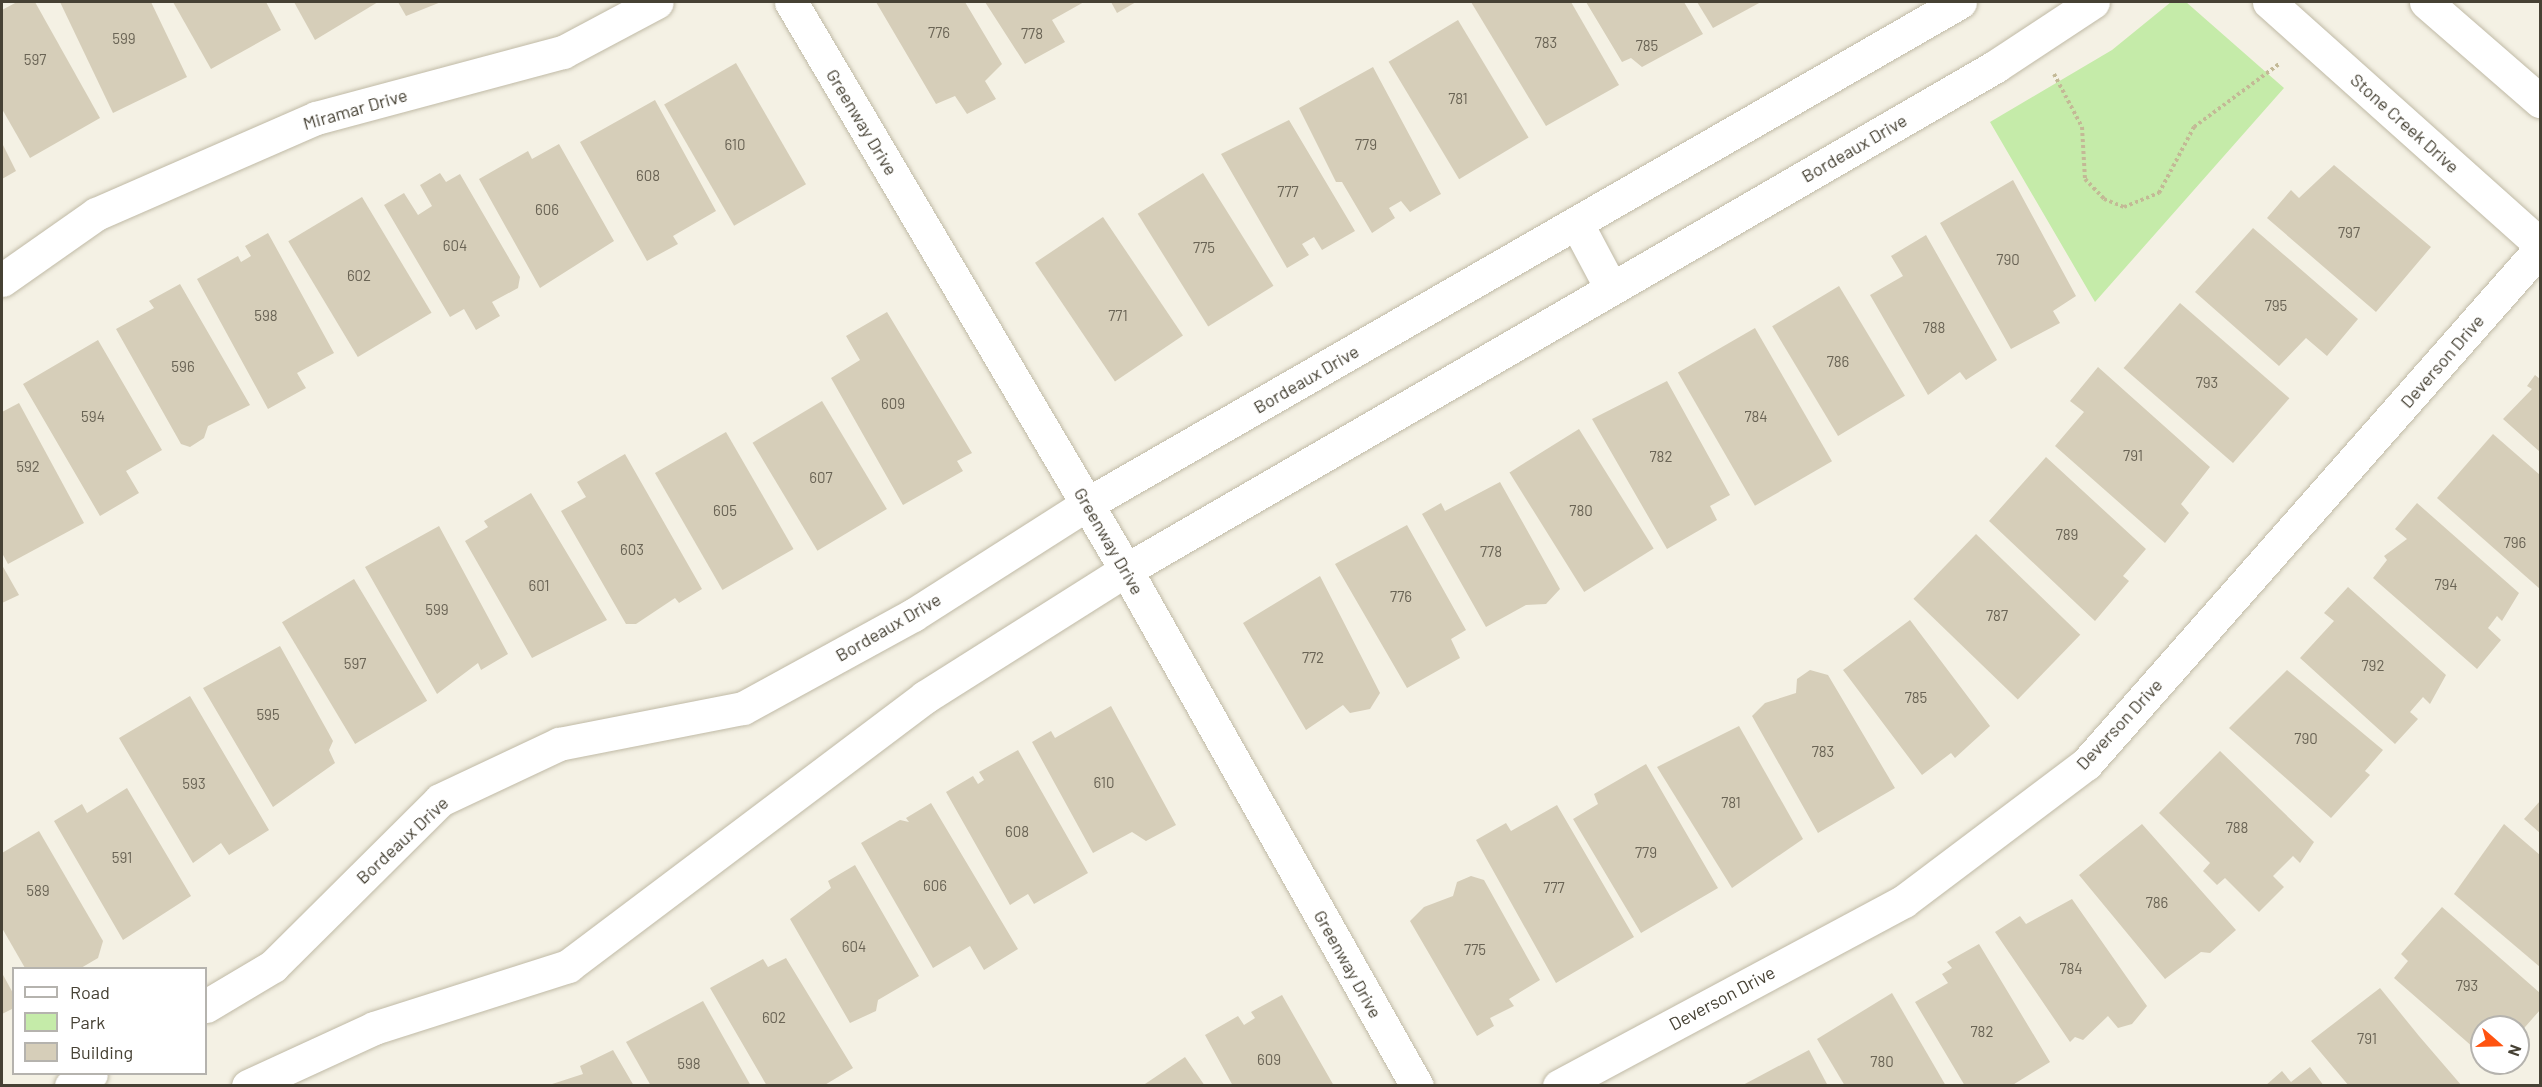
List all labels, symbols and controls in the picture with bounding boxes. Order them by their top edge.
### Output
house number: 776 [928,24,950,42]
house number: 778 [1021,25,1043,43]
house number: 599 [112,30,136,48]
house number: 783 [1535,34,1557,52]
house number: 785 [1636,37,1658,55]
house number: 597 [24,51,46,69]
street label: Greenway Drive [822,65,902,179]
street label: Stone Creek Drive [2346,69,2464,177]
street label: Miramar Drive [300,84,410,134]
house number: 781 [1448,90,1468,108]
street label: Bordeaux Drive [1797,109,1911,187]
house number: 610 [724,136,746,154]
house number: 779 [1355,136,1377,154]
house number: 608 [636,167,660,185]
house number: 777 [1277,183,1299,201]
house number: 606 [535,201,559,219]
house number: 797 [2338,224,2360,242]
house number: 604 [443,237,467,255]
house number: 775 [1193,239,1215,257]
house number: 790 [1996,251,2020,269]
house number: 602 [347,267,371,285]
house number: 795 [2265,297,2287,315]
house number: 598 [254,307,278,325]
house number: 771 [1108,307,1128,325]
street label: Deverson Drive [2396,310,2488,412]
house number: 788 [1923,319,1945,337]
street label: Bordeaux Drive [1249,340,1363,418]
house number: 786 [1827,353,1849,371]
house number: 596 [171,358,195,376]
house number: 793 [2196,374,2218,392]
house number: 609 [881,395,905,413]
house number: 594 [81,408,105,426]
house number: 784 [1744,408,1768,426]
house number: 791 [2123,447,2143,465]
house number: 782 [1650,448,1672,466]
house number: 592 [16,458,40,476]
house number: 607 [809,469,833,487]
street label: Greenway Drive [1070,484,1148,598]
house number: 605 [713,502,737,520]
house number: 780 [1569,502,1593,520]
house number: 789 [2056,526,2078,544]
house number: 796 [2504,534,2526,552]
house number: 603 [620,541,644,559]
house number: 778 [1480,543,1502,561]
house number: 794 [2434,576,2458,594]
house number: 601 [528,577,550,595]
street label: Bordeaux Drive [831,588,945,666]
house number: 776 [1390,588,1412,606]
house number: 599 [425,601,449,619]
house number: 787 [1986,607,2008,625]
house number: 772 [1302,649,1324,667]
house number: 597 [344,655,366,673]
house number: 792 [2362,657,2384,675]
street label: Deverson Drive [2071,674,2167,774]
house number: 785 [1905,689,1927,707]
house number: 595 [256,706,280,724]
house number: 790 [2294,730,2318,748]
house number: 783 [1812,743,1834,761]
house number: 610 [1093,774,1115,792]
house number: 593 [182,775,206,793]
street label: Bordeaux Drive [351,792,453,888]
house number: 781 [1721,794,1741,812]
house number: 788 [2226,819,2248,837]
house number: 608 [1005,823,1029,841]
house number: 779 [1635,844,1657,862]
house number: 591 [112,849,132,867]
house number: 606 [923,877,947,895]
house number: 777 [1543,879,1565,897]
house number: 589 [26,882,50,900]
house number: 786 [2146,894,2168,912]
street label: Greenway Drive [1309,906,1387,1022]
house number: 604 [842,938,866,956]
house number: 775 [1464,941,1486,959]
house number: 784 [2059,960,2083,978]
street label: Deverson Drive [1665,961,1779,1035]
legend [12,967,207,1075]
house number: 793 [2456,977,2478,995]
text: Road [70,981,110,1003]
house number: 602 [762,1009,786,1027]
text: Park [70,1011,105,1033]
north arrow [2470,1015,2530,1075]
house number: 782 [1971,1023,1993,1041]
house number: 791 [2357,1030,2377,1048]
text: Building [70,1041,133,1063]
text: N [2505,1042,2526,1059]
house number: 609 [1257,1051,1281,1069]
house number: 780 [1870,1053,1894,1071]
house number: 598 [677,1055,701,1073]

